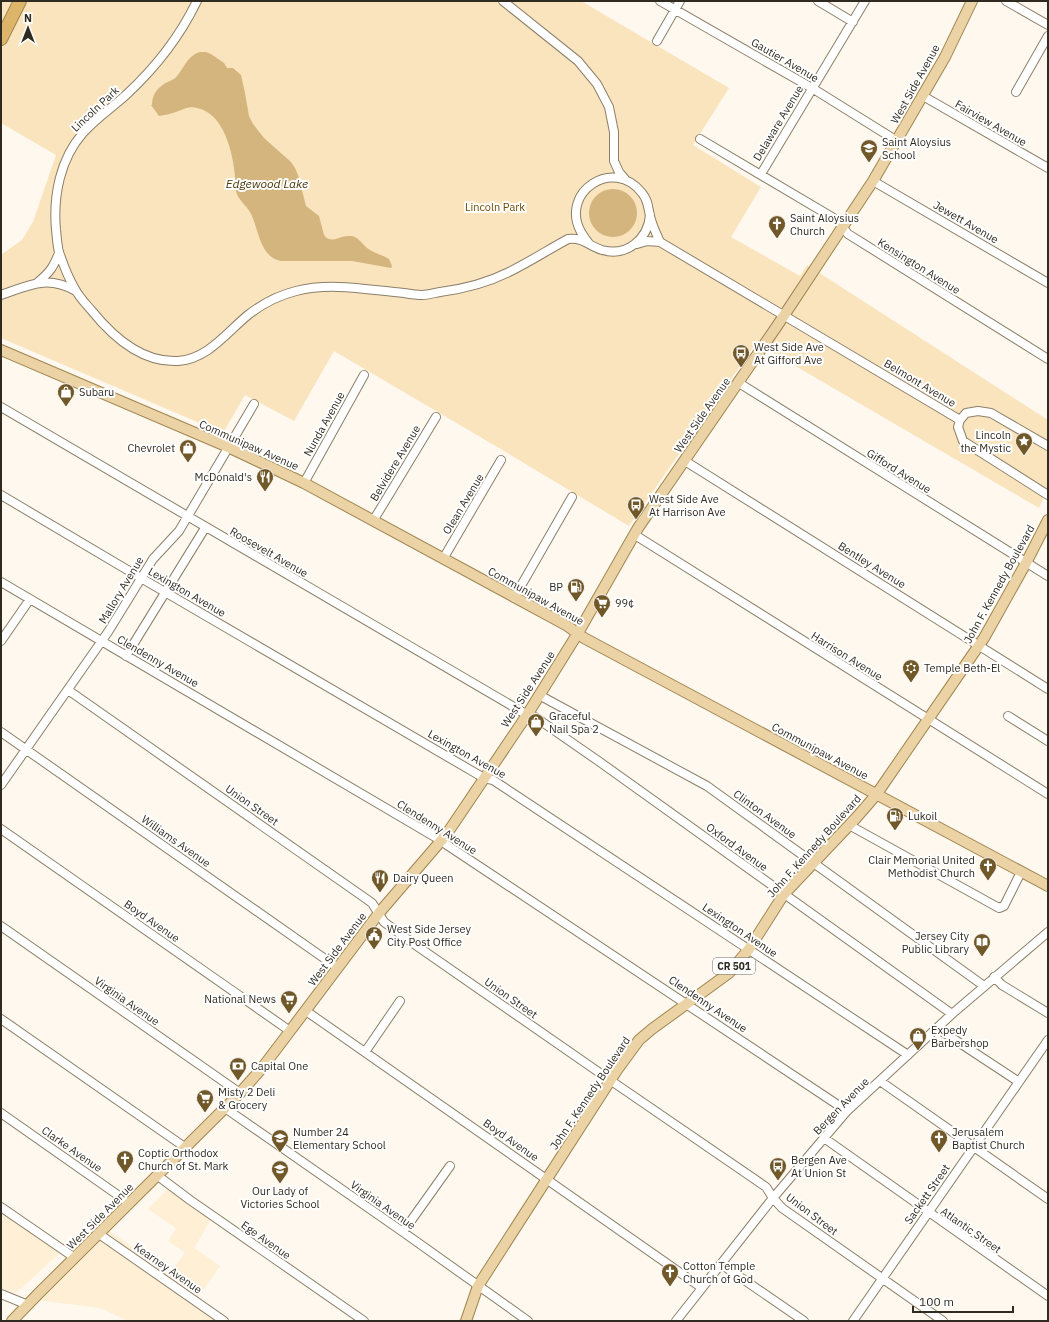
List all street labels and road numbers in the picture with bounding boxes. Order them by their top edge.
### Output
street label: Gautier Avenue [749,35,821,85]
street label: West Side Avenue [887,42,943,126]
street label: Lincoln Park [68,83,122,135]
street label: Delaware Avenue [750,83,806,163]
street label: Fairview Avenue [953,97,1029,149]
street label: Jewett Avenue [931,198,1001,246]
street label: Kensington Avenue [875,235,963,297]
street label: Belmont Avenue [881,356,959,410]
street label: West Side Avenue [671,375,733,455]
street label: Nunda Avenue [300,389,348,459]
street label: Communipaw Avenue [197,417,301,473]
street label: Belvidere Avenue [367,423,423,503]
street label: Gifford Avenue [864,446,934,496]
street label: Olean Avenue [439,471,487,537]
street label: John F. Kennedy Boulevard [961,522,1037,646]
street label: Roosevelt Avenue [227,524,311,580]
street label: Bentley Avenue [836,539,908,591]
street label: Mallory Avenue [95,554,147,626]
street label: Lexington Avenue [146,564,228,620]
street label: Communipaw Avenue [486,564,586,628]
street label: Harrison Avenue [809,628,885,684]
street label: Clendenny Avenue [115,632,201,690]
street label: West Side Avenue [498,648,558,730]
street label: Communipaw Avenue [769,720,871,782]
street label: Lexington Avenue [425,727,509,781]
street label: Union Street [223,782,281,828]
street label: Clinton Avenue [731,786,799,842]
street label: John F. Kennedy Boulevard [764,792,864,900]
street label: Clendenny Avenue [394,797,480,857]
street label: Williams Avenue [139,812,213,870]
street label: Oxford Avenue [703,820,771,874]
street label: Boyd Avenue [122,897,182,945]
street label: Lexington Avenue [700,900,780,960]
street label: West Side Avenue [305,910,369,988]
road number: CR 501 [713,958,755,974]
street label: Virginia Avenue [92,973,162,1029]
street label: Clendenny Avenue [666,973,750,1035]
street label: Union Street [482,975,540,1021]
street label: John F. Kennedy Boulevard [547,1034,633,1152]
street label: Bergen Avenue [810,1074,872,1138]
street label: Boyd Avenue [481,1116,541,1164]
street label: Clarke Avenue [39,1123,105,1175]
street label: Sackett Street [901,1161,953,1227]
street label: Virginia Avenue [348,1177,418,1233]
street label: West Side Avenue [64,1180,136,1252]
street label: Union Street [783,1190,841,1238]
street label: Atlantic Street [938,1204,1004,1256]
street label: Ege Avenue [238,1218,294,1262]
street label: Kearney Avenue [131,1239,205,1297]

